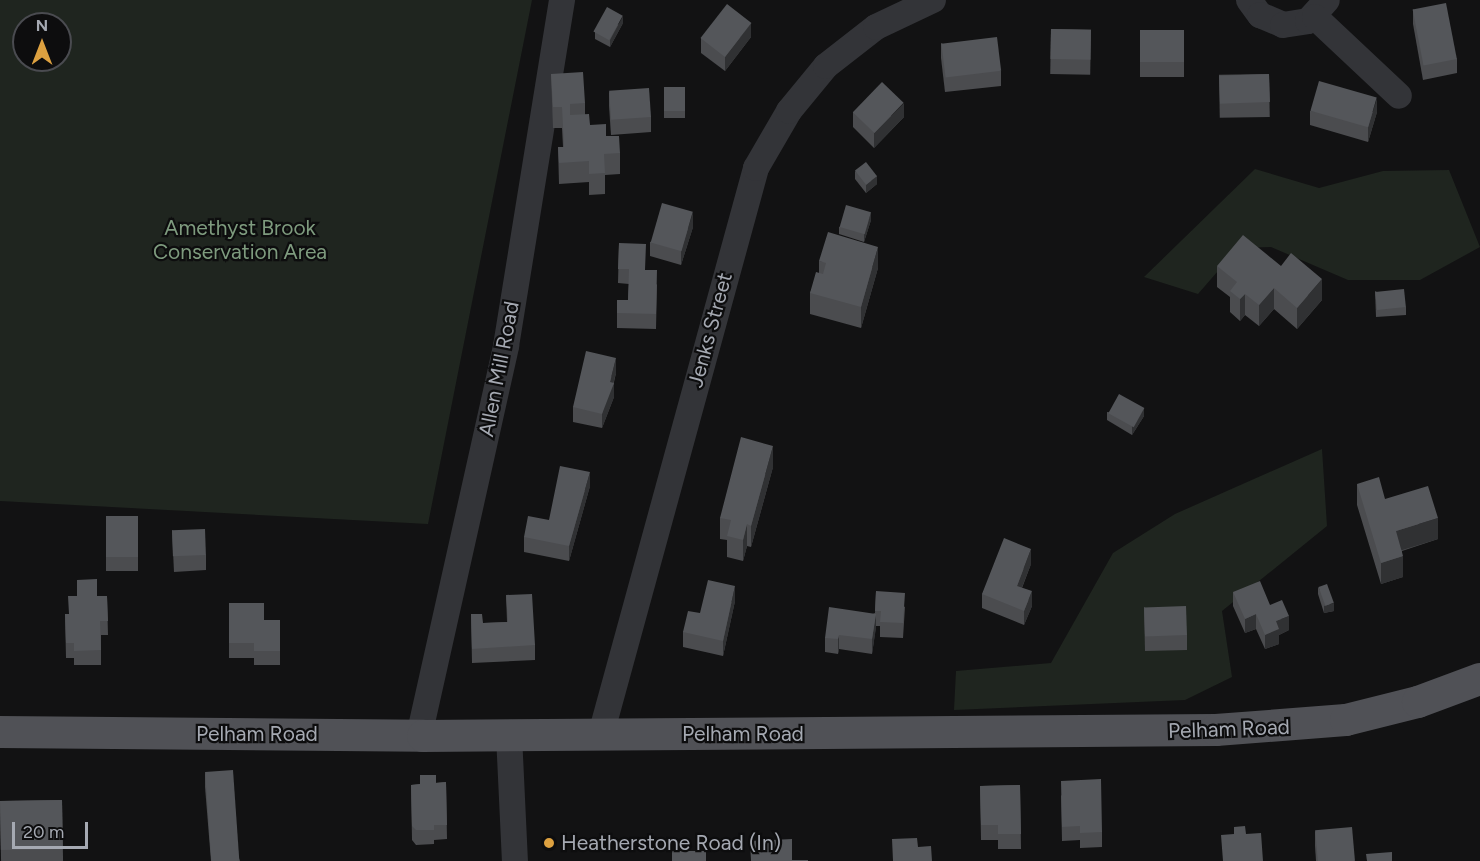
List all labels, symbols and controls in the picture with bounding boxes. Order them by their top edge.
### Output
north arrow [12,12,72,72]
text: N [36,16,48,35]
park label: Amethyst Brook Conservation Area [153,215,327,265]
street label: Jenks Street [683,270,737,390]
street label: Allen Mill Road [474,299,524,439]
street label: Pelham Road [1168,714,1290,744]
street label: Pelham Road [196,721,318,747]
street label: Pelham Road [682,721,804,747]
scale bar [15,810,92,848]
text: 20 m [23,821,64,843]
place label: Heatherstone Road (In) [561,830,781,856]
marker: Heatherstone Road (In) [542,836,556,850]

